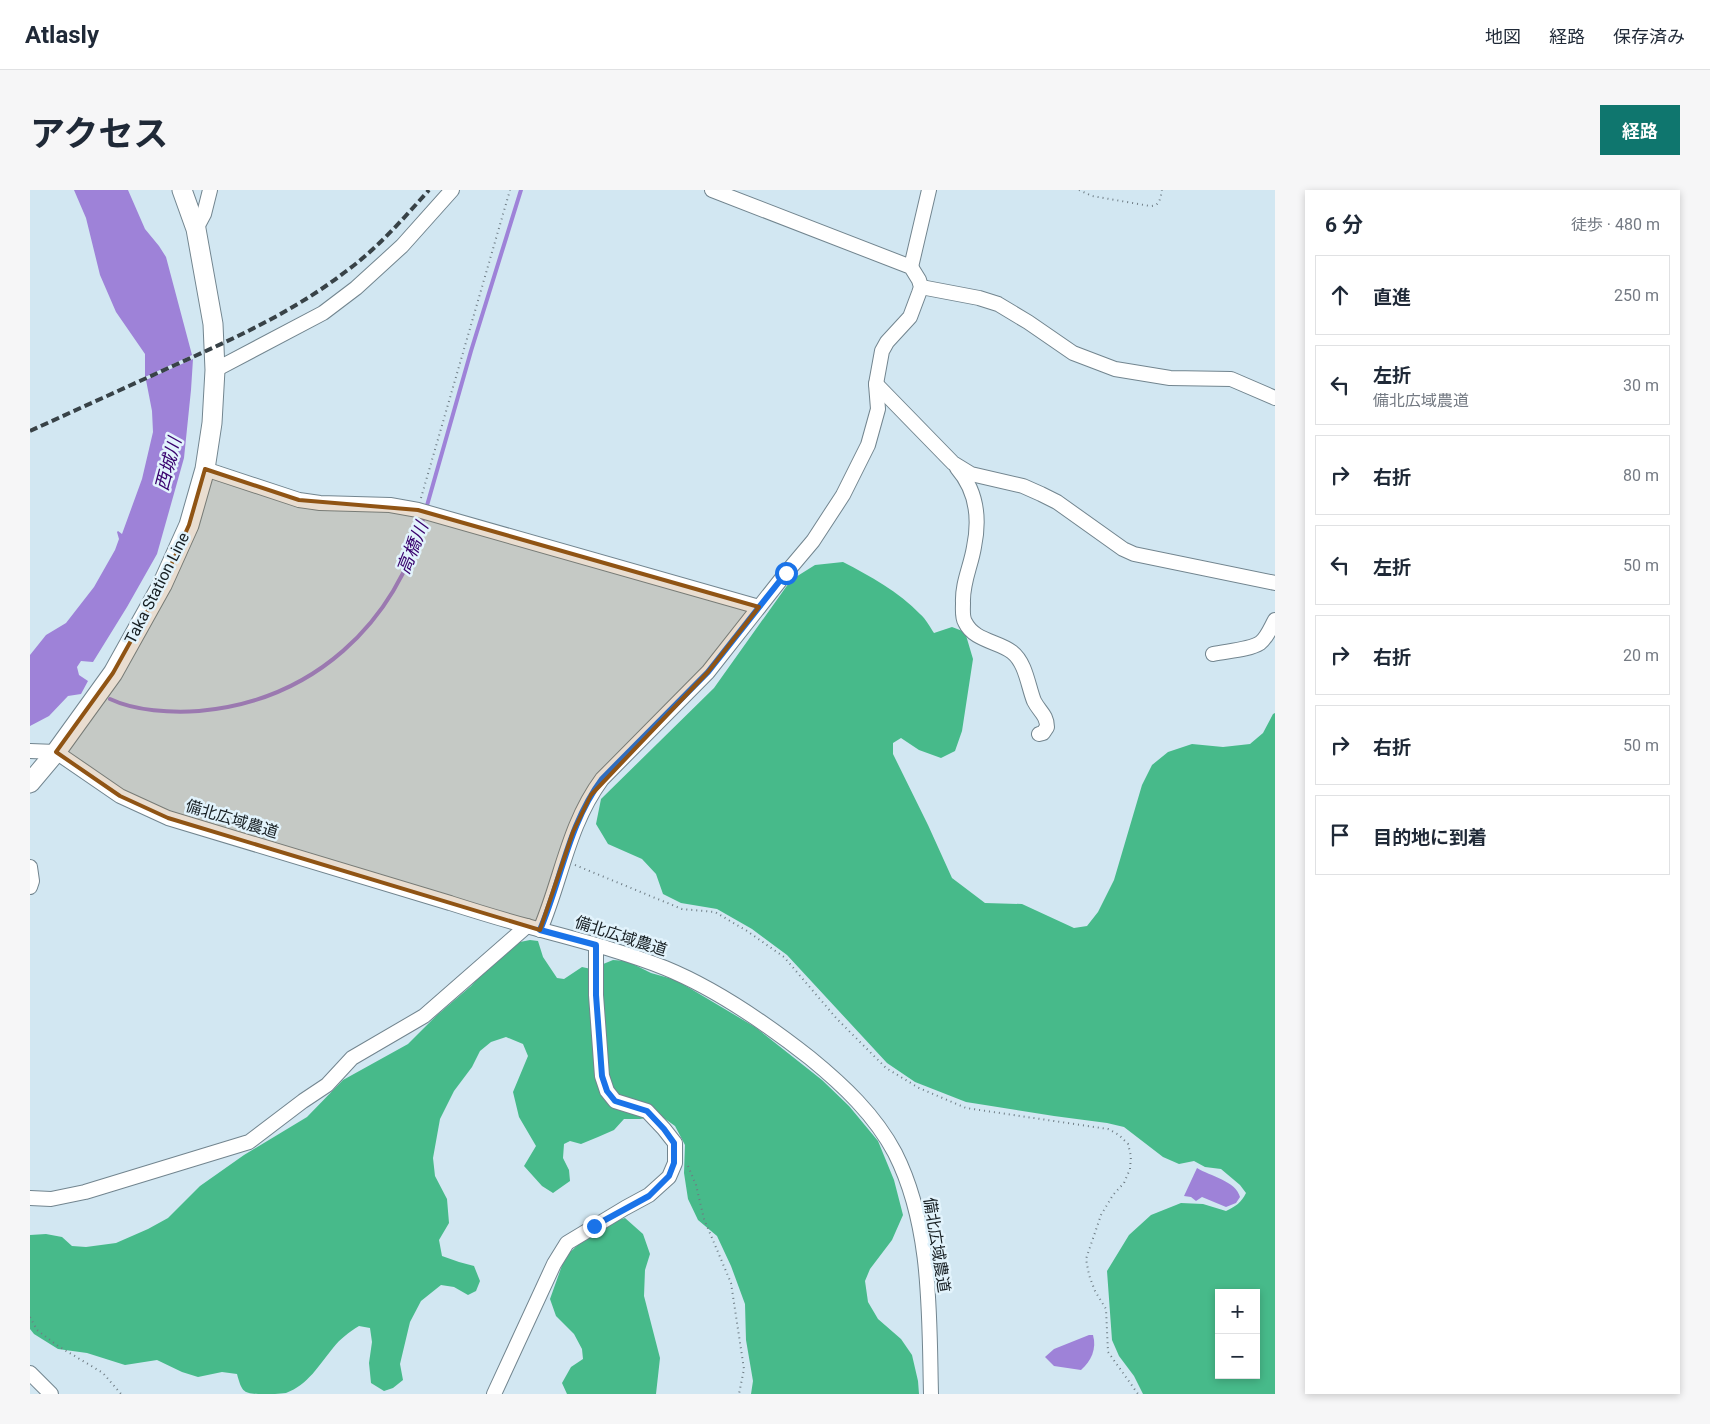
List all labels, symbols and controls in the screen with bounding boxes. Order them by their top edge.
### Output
text: Atlasly [25,21,99,49]
text: 地図 [1485,26,1521,47]
text: 経路 [1549,26,1585,47]
text: 保存済み [1613,26,1685,47]
button: 経路 [1600,105,1680,155]
text: アクセス [30,114,168,155]
text: 6 分 [1325,213,1363,237]
text: 徒歩 · 480 m [1571,215,1660,234]
icon: ahead [1326,281,1354,309]
text: 直進 [1373,286,1411,309]
text: 250 m [1614,286,1659,305]
text: 左折 [1373,364,1411,387]
icon: left [1326,371,1354,399]
text: 30 m [1623,376,1659,395]
text: 備北広域農道 [1373,391,1469,410]
water label: 西城川 [151,433,186,493]
icon: right [1326,461,1354,489]
text: 右折 [1373,466,1411,489]
text: 80 m [1623,466,1659,485]
water label: 高橋川 [392,517,433,577]
street label: Taka Station Line [121,529,193,647]
icon: left [1326,551,1354,579]
text: 左折 [1373,556,1411,579]
text: 50 m [1623,556,1659,575]
route start [775,562,798,585]
icon: right [1326,641,1354,669]
text: 右折 [1373,646,1411,669]
text: 20 m [1623,646,1659,665]
icon: right [1326,731,1354,759]
text: 右折 [1373,736,1411,759]
text: 50 m [1623,736,1659,755]
street label: 備北広域農道 [183,796,281,842]
icon: arrive [1326,821,1354,849]
text: 目的地に到着 [1373,826,1487,849]
street label: 備北広域農道 [572,912,670,960]
street label: 備北広域農道 [920,1196,954,1294]
route end [583,1215,606,1238]
map controls [1215,1289,1260,1379]
button: + [1215,1289,1260,1334]
button: − [1215,1334,1260,1379]

